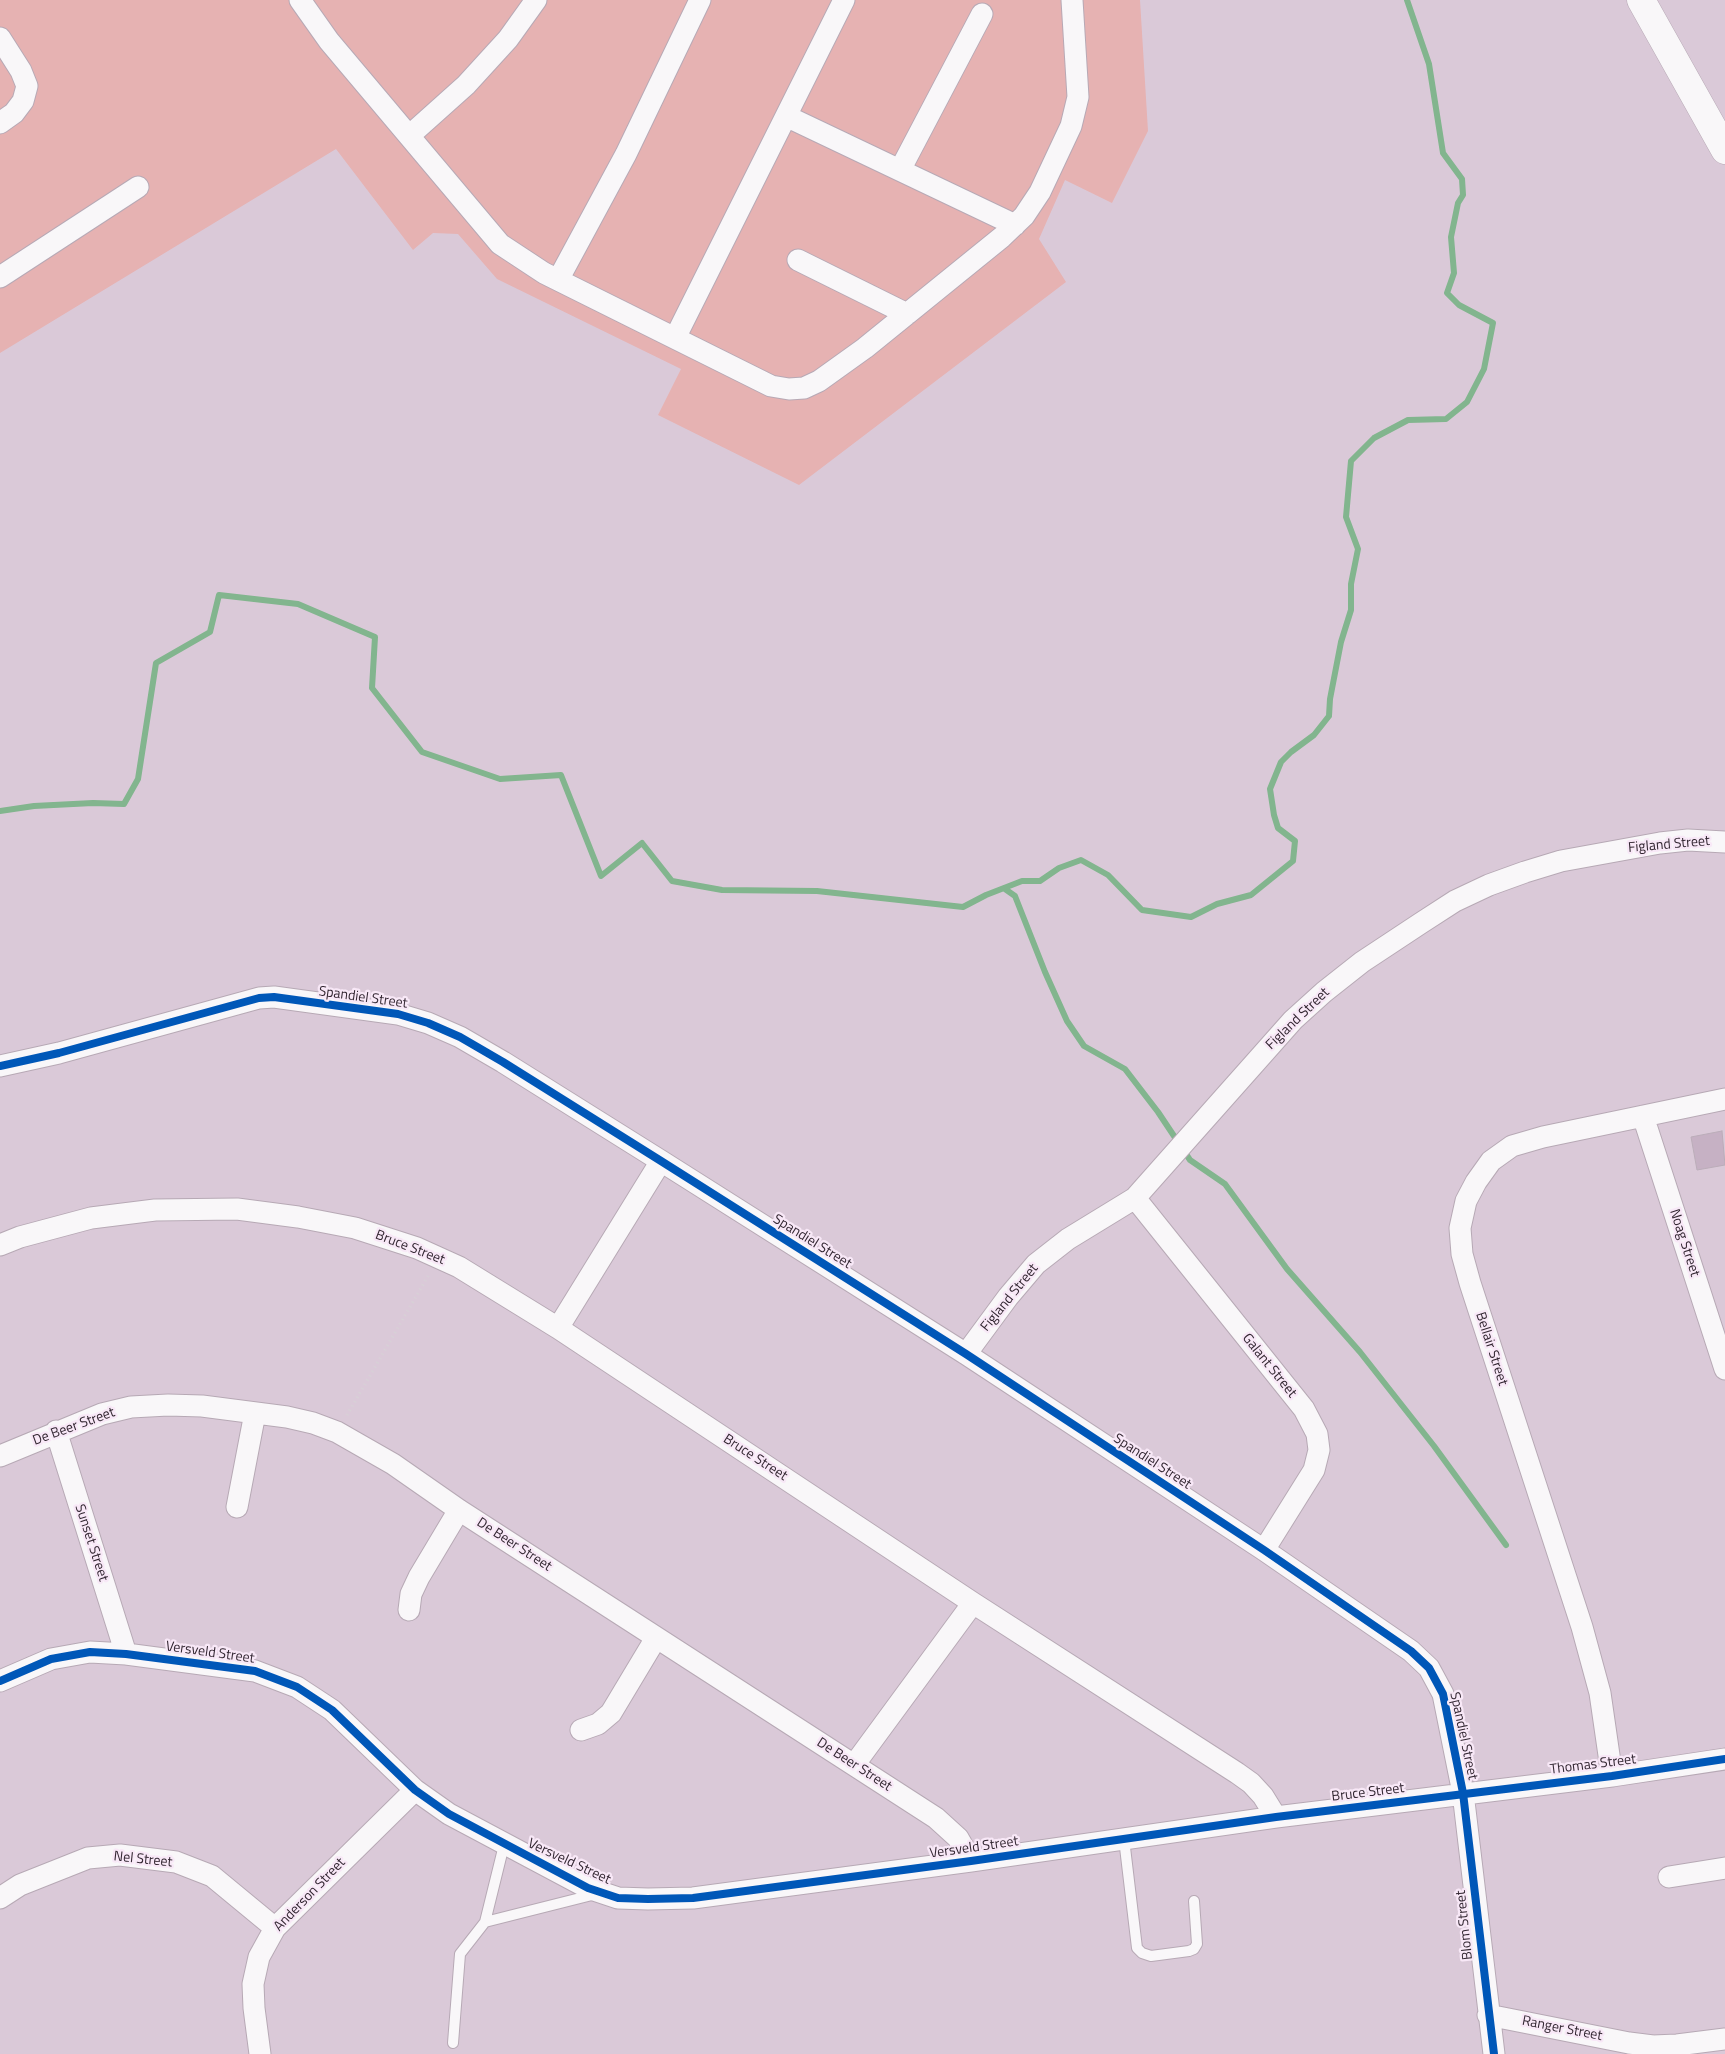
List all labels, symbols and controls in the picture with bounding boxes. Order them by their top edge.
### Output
street label: Figland Street [1627,833,1711,857]
street label: Spandiel Street [318,983,408,1013]
street label: Figland Street [1263,984,1333,1054]
street label: Noag Street [1665,1207,1703,1279]
street label: Spandiel Street [770,1211,854,1273]
street label: Bruce Street [373,1227,447,1269]
street label: Figland Street [978,1261,1042,1335]
street label: Bellair Street [1471,1310,1511,1388]
street label: Galant Street [1238,1331,1300,1401]
street label: De Beer Street [31,1404,117,1450]
street label: Bruce Street [720,1431,790,1485]
street label: Spandiel Street [1110,1431,1194,1493]
street label: Sunset Street [71,1502,111,1584]
street label: De Beer Street [473,1515,555,1575]
street label: Versveld Street [165,1638,255,1668]
street label: Spandiel Street [1445,1691,1481,1781]
street label: De Beer Street [813,1735,895,1795]
street label: Thomas Street [1549,1751,1637,1779]
street label: Bruce Street [1331,1780,1405,1806]
street label: Versveld Street [929,1833,1019,1863]
street label: Versveld Street [525,1835,613,1889]
street label: Nel Street [113,1849,173,1871]
street label: Anderson Street [271,1855,349,1935]
street label: Blom Street [1453,1889,1477,1961]
street label: Ranger Street [1520,2013,1604,2045]

